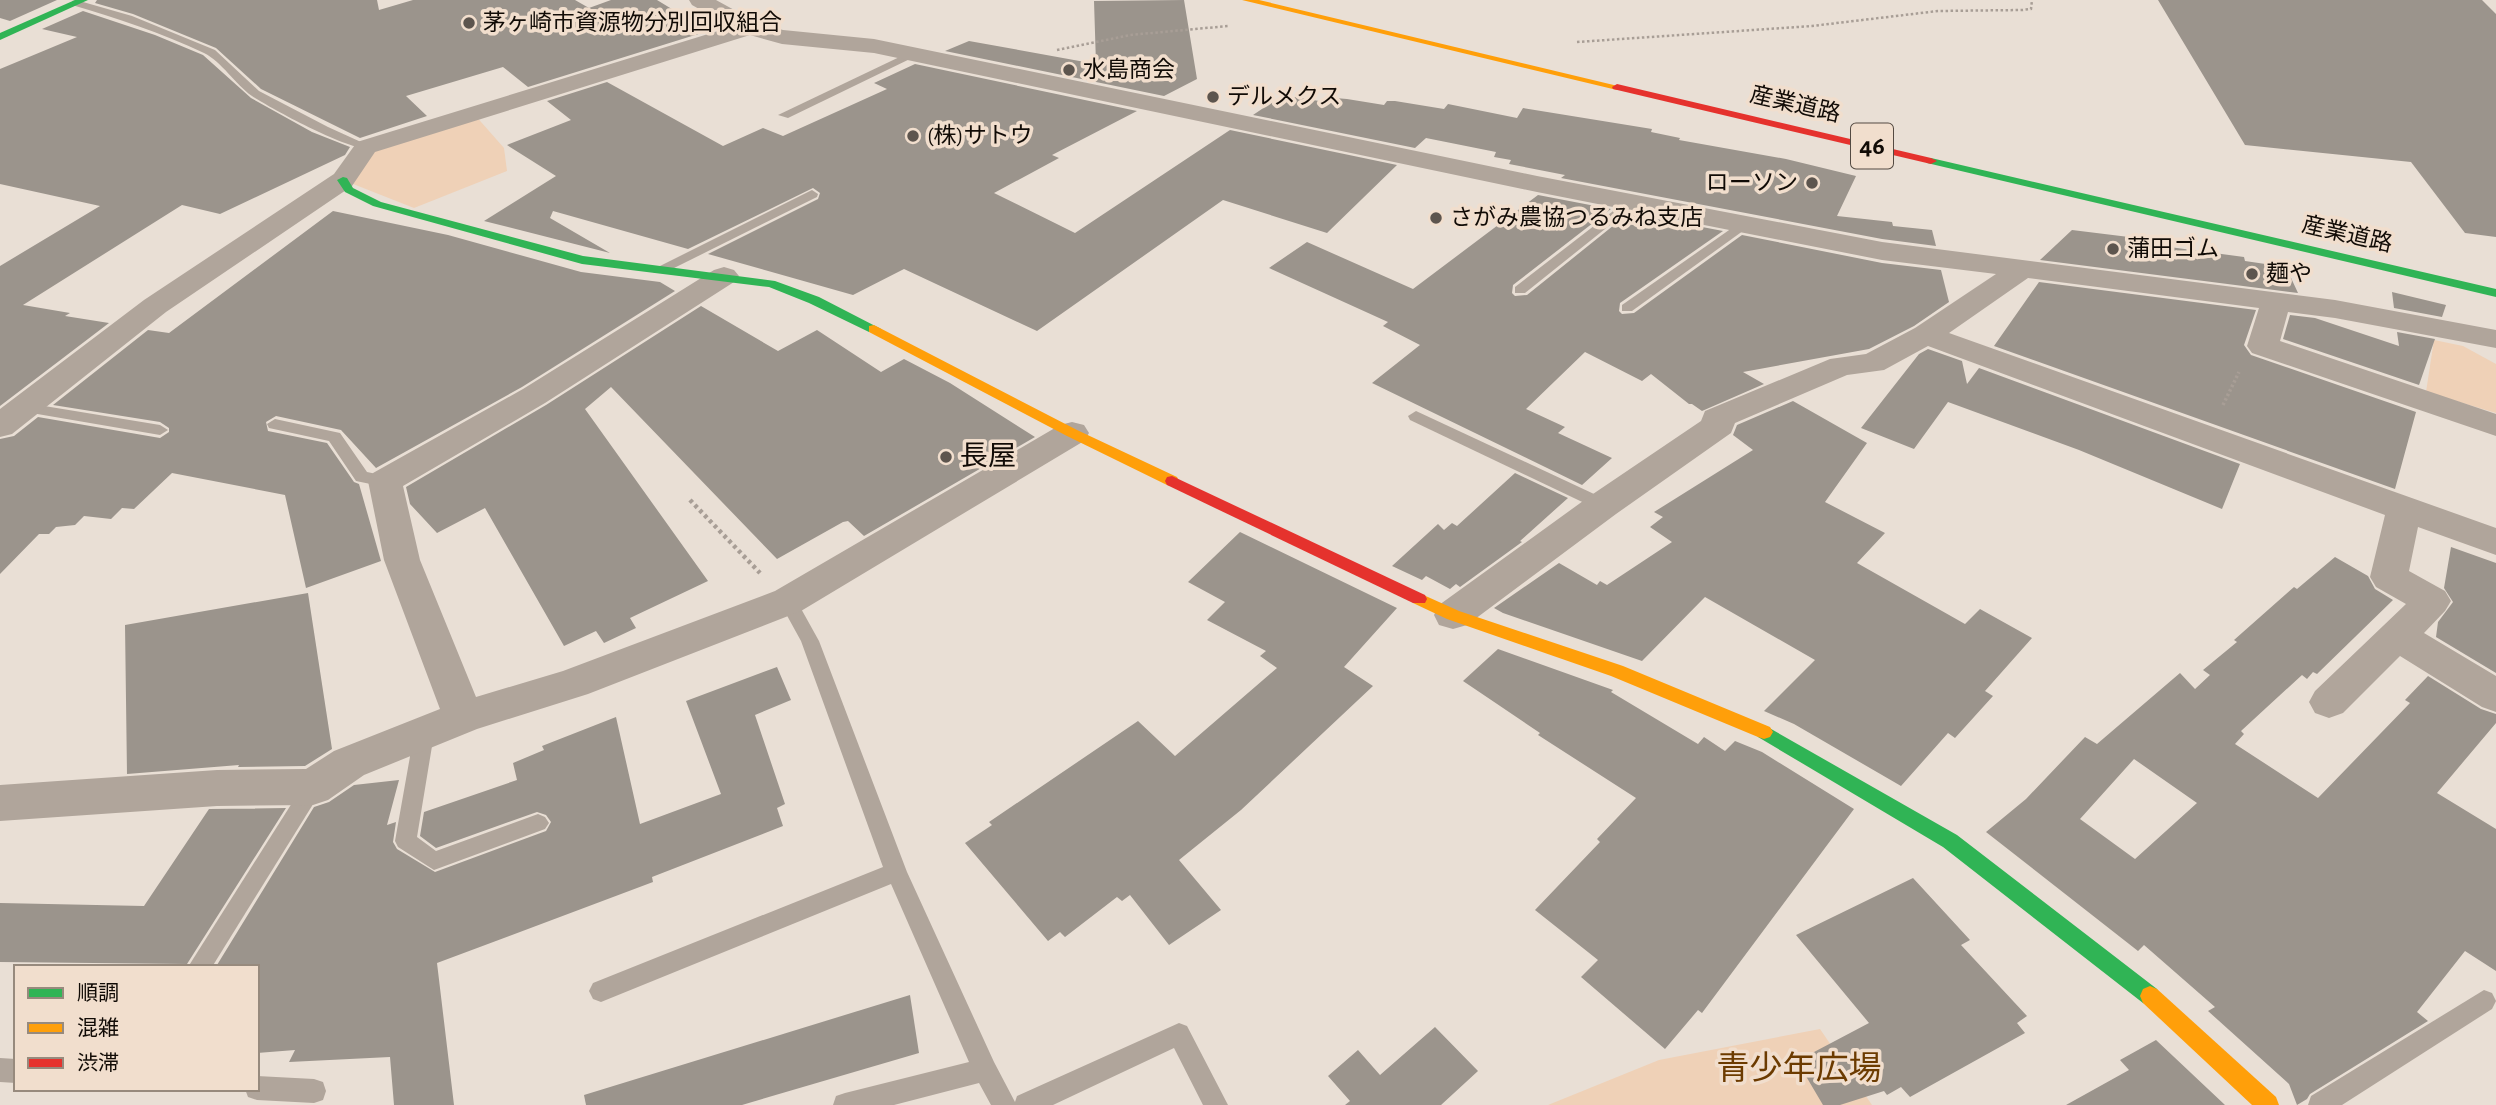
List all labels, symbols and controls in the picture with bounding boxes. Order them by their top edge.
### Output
place label: 茅ヶ崎市資源物分別回収組合 [483,10,782,35]
marker: 茅ヶ崎市資源物分別回収組合 [461,15,477,31]
place label: 水島商会 [1083,57,1175,82]
marker: 水島商会 [1061,62,1077,78]
street label: 産業道路 [1748,81,1843,127]
place label: デルメクス [1227,84,1341,109]
marker: デルメクス [1205,89,1221,105]
place label: (株)サトウ [927,123,1033,148]
road number: 46 [1851,124,1893,168]
marker: (株)サトウ [905,128,921,144]
place label: ローソン [1706,172,1798,195]
marker: ローソン [1804,175,1820,191]
place label: さがみ農協つるみね支店 [1450,205,1703,230]
marker: さがみ農協つるみね支店 [1428,210,1444,226]
street label: 産業道路 [2300,211,2395,257]
place label: 蒲田ゴム [2127,236,2219,261]
marker: 蒲田ゴム [2105,241,2121,257]
place label: 麺や [2266,261,2312,286]
marker: 麺や [2244,266,2260,282]
place label: 長屋 [960,442,1016,471]
marker: 長屋 [938,449,954,465]
legend [14,965,259,1091]
text: 順調 [77,982,119,1004]
text: 混雑 [77,1017,119,1039]
park label: 青少年広場 [1717,1051,1882,1086]
text: 渋滞 [77,1052,119,1074]

